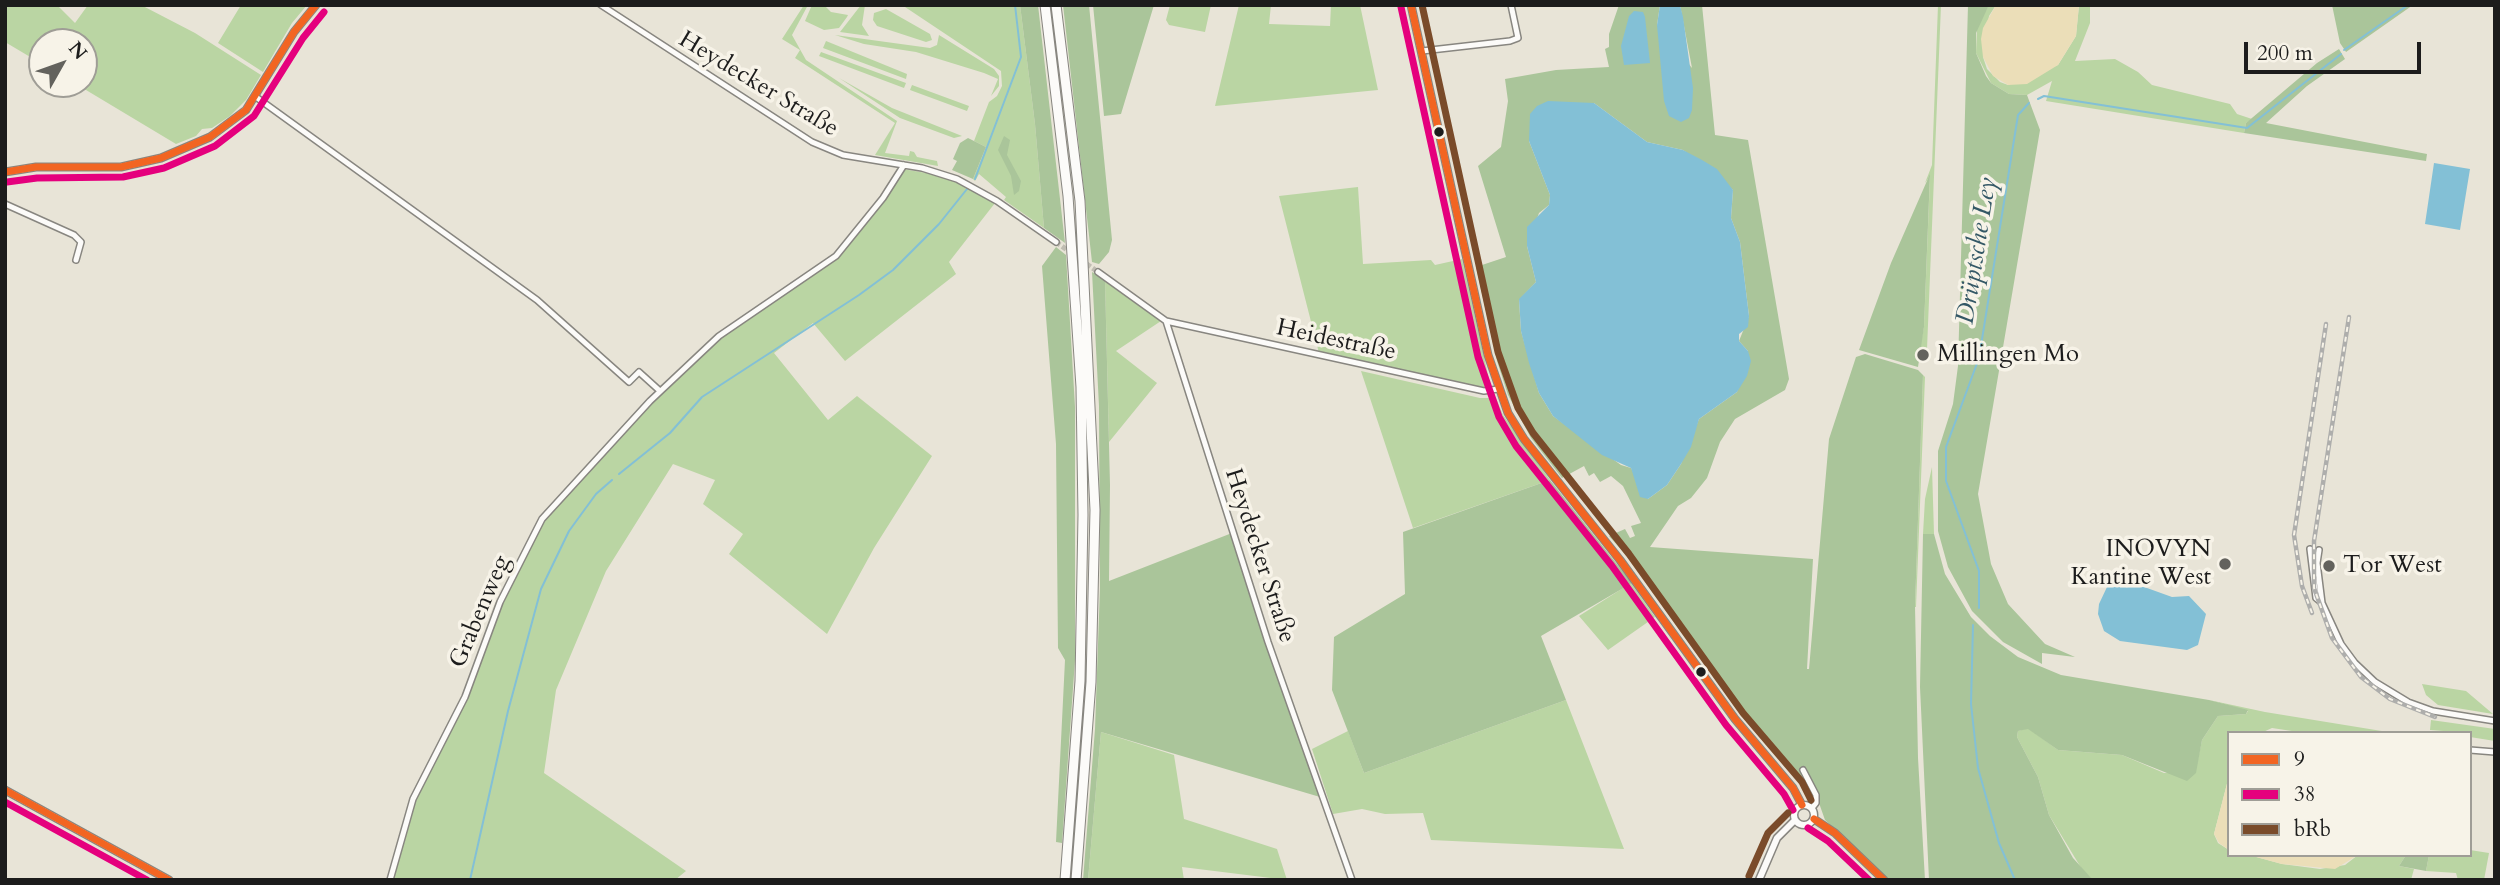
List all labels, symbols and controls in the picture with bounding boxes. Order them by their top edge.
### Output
street label: Heydecker Straße [673,26,843,144]
north arrow [28,28,98,98]
scale bar [2248,28,2425,72]
text: N [62,36,93,65]
text: 200 m [2257,39,2313,68]
unlabelled marker [1432,125,1446,139]
water label: Drüptsche Ley [1951,175,2005,327]
street label: Heidestraße [1274,314,1398,368]
place label: Millingen Mo [1937,341,2079,369]
marker: Millingen Mo [1915,347,1931,363]
street label: Heydecker Straße [1217,465,1301,647]
place label: INOVYN Kantine West [2071,536,2211,592]
street label: Grabenweg [444,552,518,672]
place label: Tor West [2343,552,2442,580]
marker: INOVYN Kantine West [2217,556,2233,572]
marker: Tor West [2321,558,2337,574]
unlabelled marker [1694,665,1708,679]
legend [2227,731,2472,857]
text: 9 [2294,745,2305,774]
text: 38 [2294,780,2316,809]
text: bRb [2294,815,2331,844]

